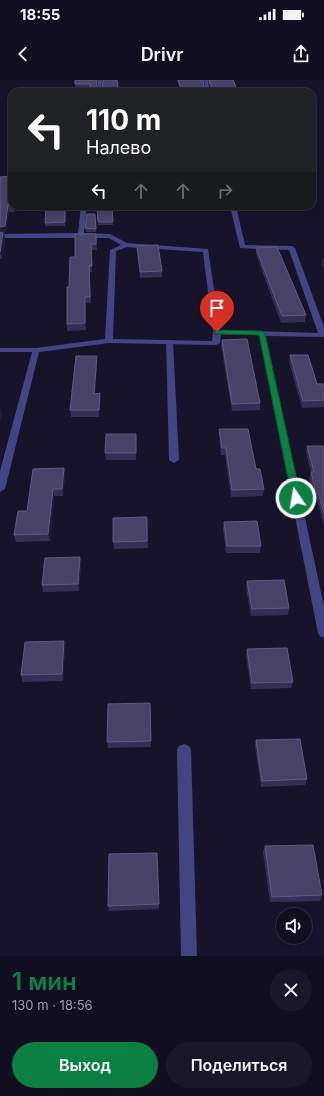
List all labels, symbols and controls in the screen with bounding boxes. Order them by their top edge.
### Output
text: 18:55 [20,5,60,24]
icon: back [12,43,34,65]
icon: share [290,43,312,65]
text: Drivr [141,44,183,65]
text: 110 m [86,103,161,137]
icon: left [20,104,72,156]
text: Налево [86,137,151,158]
icon: left [88,180,110,202]
icon: ahead [130,180,152,202]
icon: ahead [172,180,194,202]
icon: right [214,180,236,202]
pin [200,291,234,332]
icon: arrive [206,297,228,319]
position arrow [275,477,317,519]
map controls [276,908,312,944]
button: sound [276,908,312,944]
text: 1 мин [12,967,77,996]
button: close [270,969,312,1011]
text: 130 m · 18:56 [12,997,93,1013]
button: Выход [12,1042,158,1088]
button: Поделиться [166,1042,312,1088]

